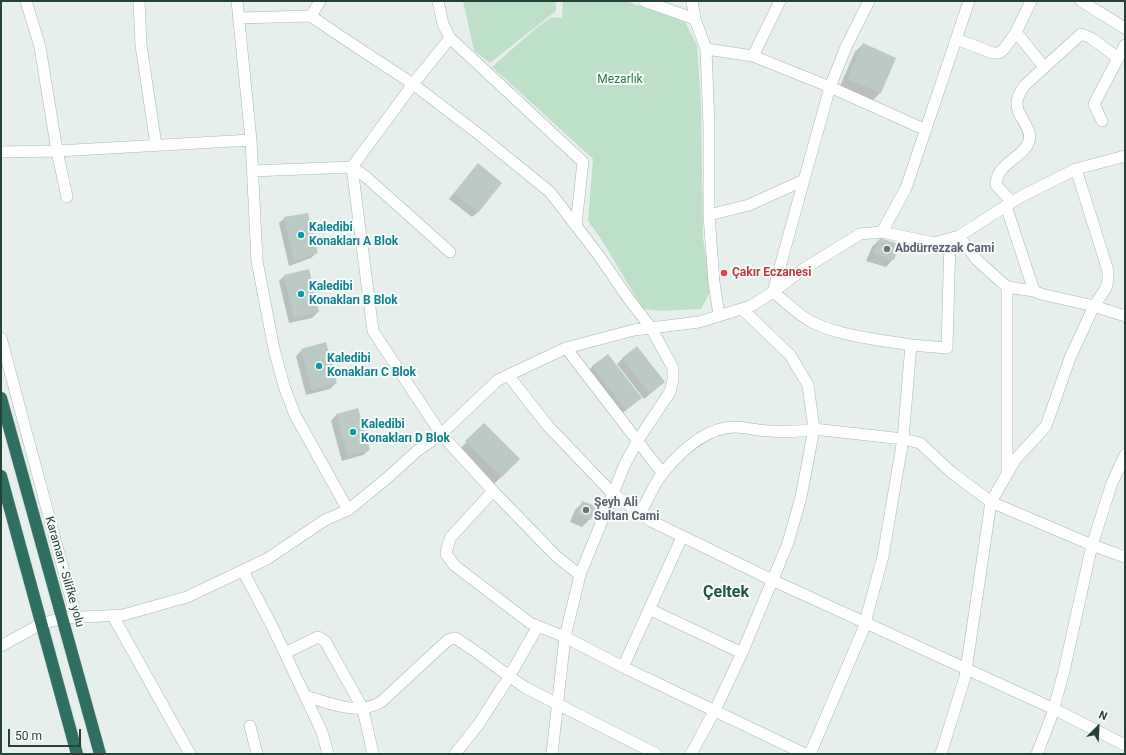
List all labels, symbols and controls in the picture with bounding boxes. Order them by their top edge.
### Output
park label: Mezarlık [597,73,643,87]
place label: Kaledibi Konakları A Blok [309,221,398,249]
marker: Kaledibi Konakları A Blok [296,230,306,240]
place label: Abdürrezzak Cami [895,242,994,256]
marker: Abdürrezzak Cami [882,244,892,254]
place label: Çakır Eczanesi [732,266,811,280]
marker: Çakır Eczanesi [719,268,729,278]
place label: Kaledibi Konakları B Blok [309,280,398,308]
marker: Kaledibi Konakları B Blok [296,289,306,299]
place label: Kaledibi Konakları C Blok [327,352,416,380]
marker: Kaledibi Konakları C Blok [314,361,324,371]
place label: Kaledibi Konakları D Blok [361,418,450,446]
marker: Kaledibi Konakları D Blok [348,427,358,437]
place label: Şeyh Ali Sultan Cami [594,496,659,524]
marker: Şeyh Ali Sultan Cami [581,505,591,515]
street label: Karaman - Silifke yolu [41,515,87,629]
district label: Çeltek [703,583,749,603]
north arrow [1078,707,1118,747]
text: N [1097,708,1109,723]
scale bar [10,721,83,747]
text: 50 m [15,729,42,743]

